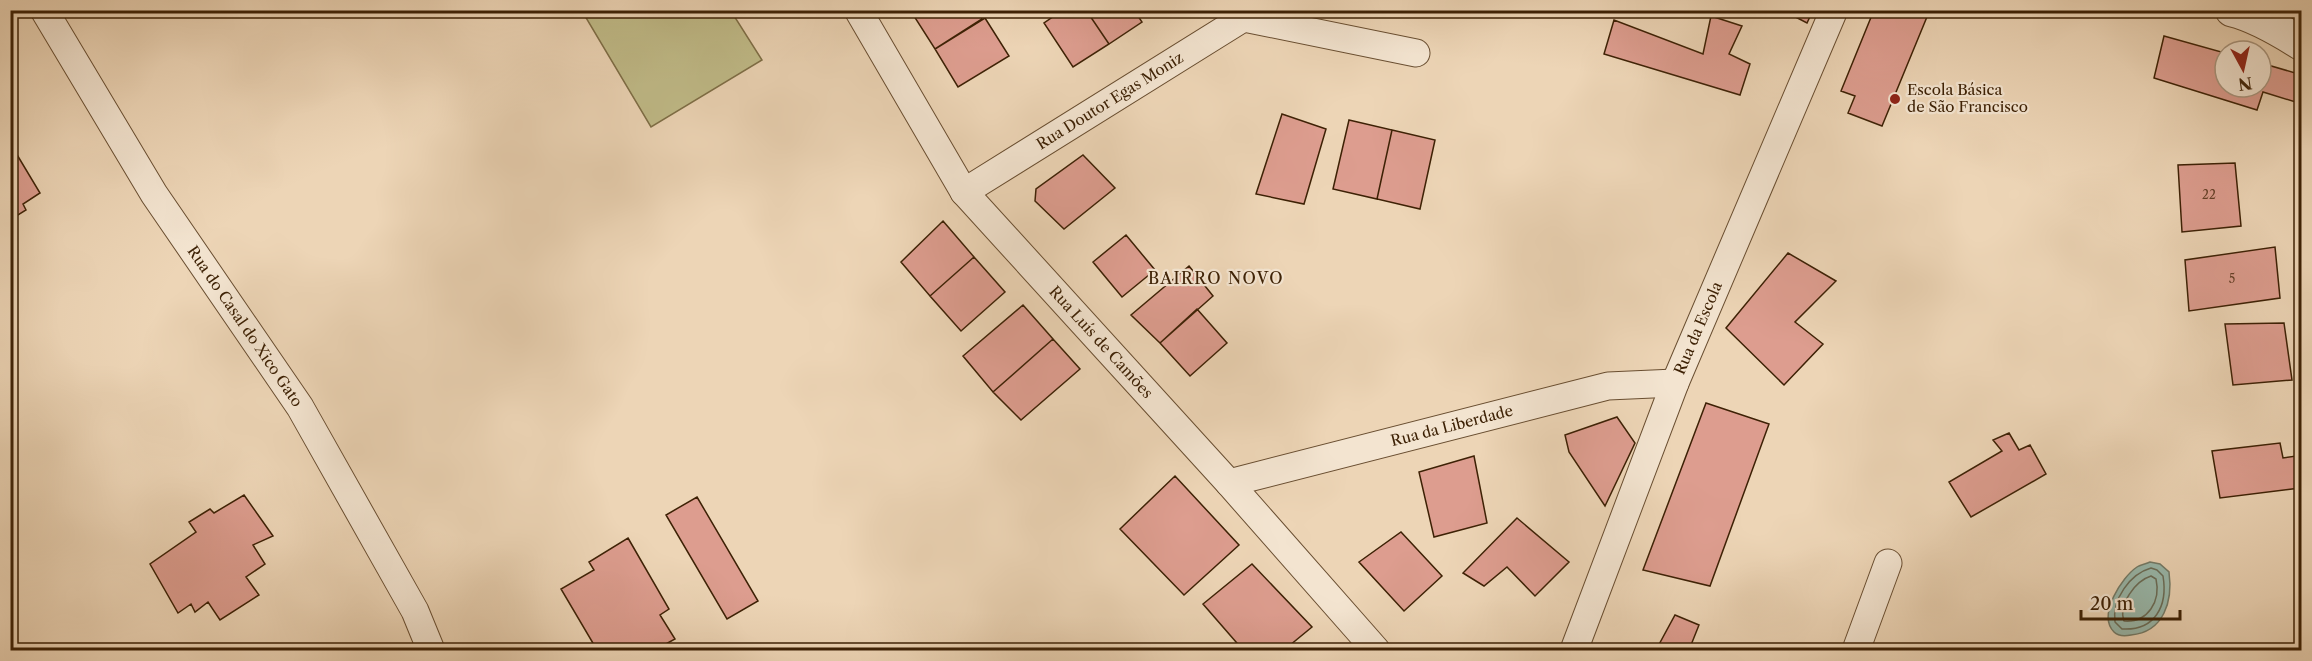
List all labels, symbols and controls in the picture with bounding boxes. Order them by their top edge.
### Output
north arrow [2213,39,2273,99]
street label: Rua Doutor Egas Moniz [1033,48,1187,153]
text: N [2237,73,2253,95]
place label: Escola Básica de São Francisco [1907,80,2028,116]
marker: Escola Básica de São Francisco [1888,92,1902,106]
house number: 22 [2202,187,2216,202]
street label: Rua do Casal do Xico Gato [183,242,307,410]
district label: BAIRRO NOVO [1148,268,1284,288]
house number: 5 [2229,271,2235,286]
street label: Rua da Escola [1670,279,1726,377]
street label: Rua Luís de Camões [1045,282,1157,402]
street label: Rua da Liberdade [1389,401,1515,450]
scale bar [2081,583,2180,621]
text: 20 m [2090,593,2134,615]

